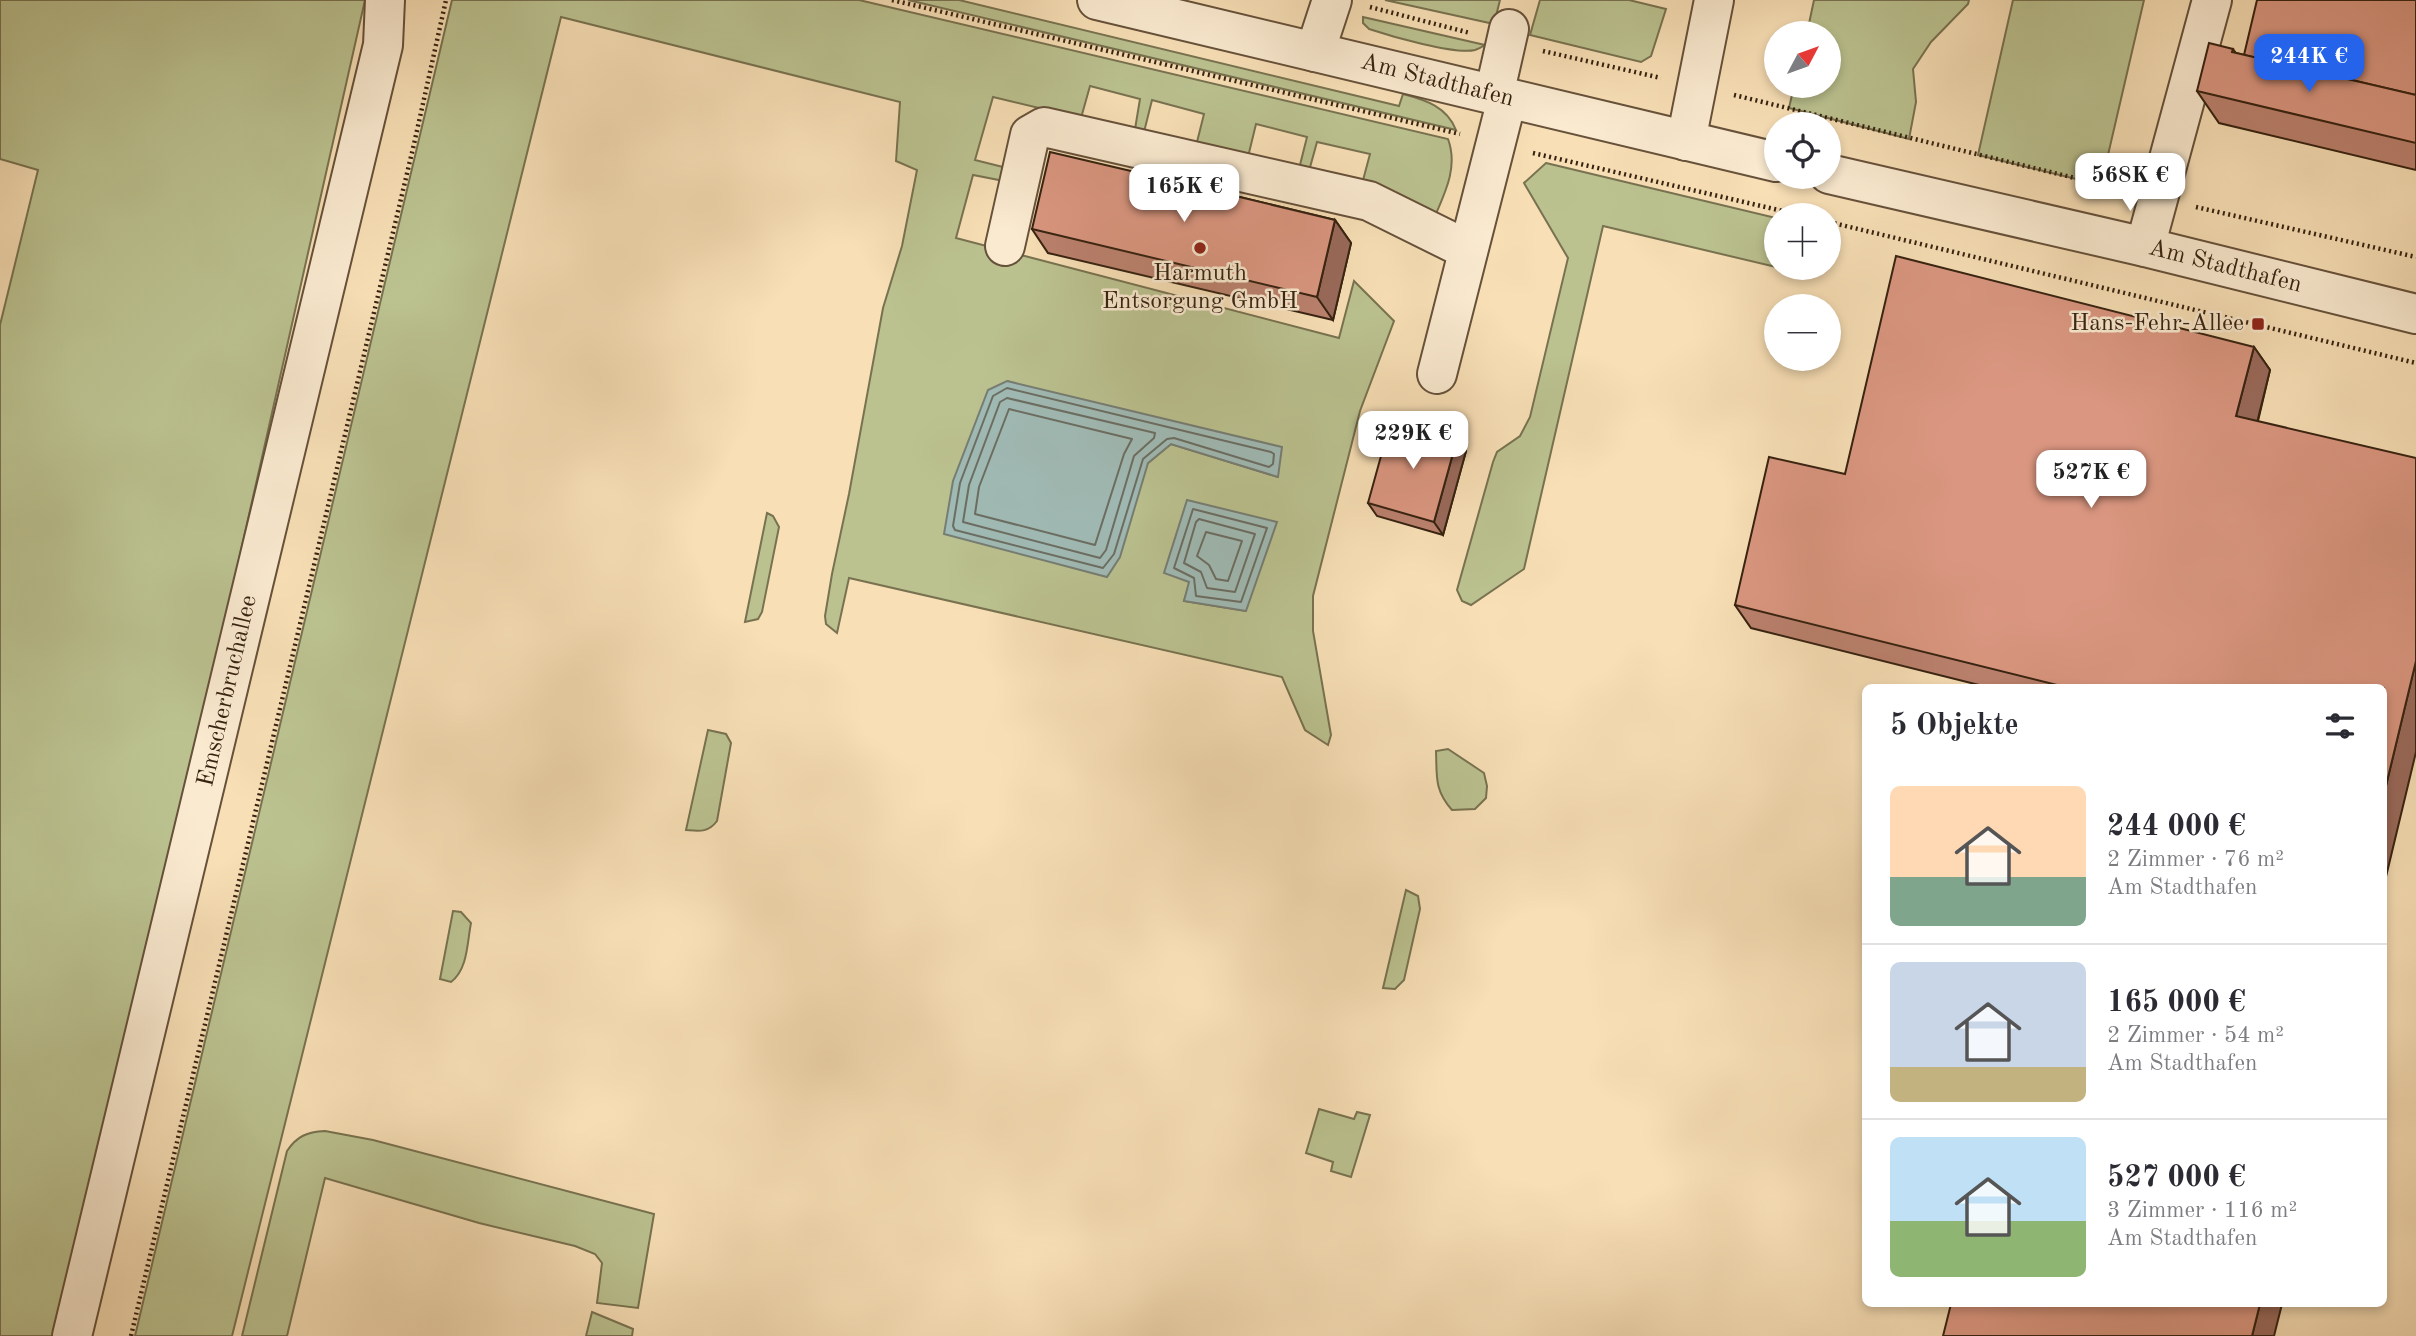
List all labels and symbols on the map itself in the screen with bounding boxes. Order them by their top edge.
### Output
north arrow [1764,21,1841,98]
pin: 244K € [2252,34,2366,94]
street label: Am Stadthafen [1358,50,1516,112]
pin: 568K € [2073,154,2187,213]
pin: 165K € [1127,164,1241,224]
street label: Am Stadthafen [2146,236,2304,298]
marker: Harmuth Entsorgung GmbH [1192,240,1208,256]
place label: Harmuth Entsorgung GmbH [1102,262,1298,314]
place label: Hans-Fehr-Allee [2070,312,2244,336]
marker: Hans-Fehr-Allee [2250,316,2266,332]
pin: 229K € [1356,412,1470,471]
pin: 527K € [2034,450,2148,510]
street label: Emscherbruchallee [194,593,262,789]

